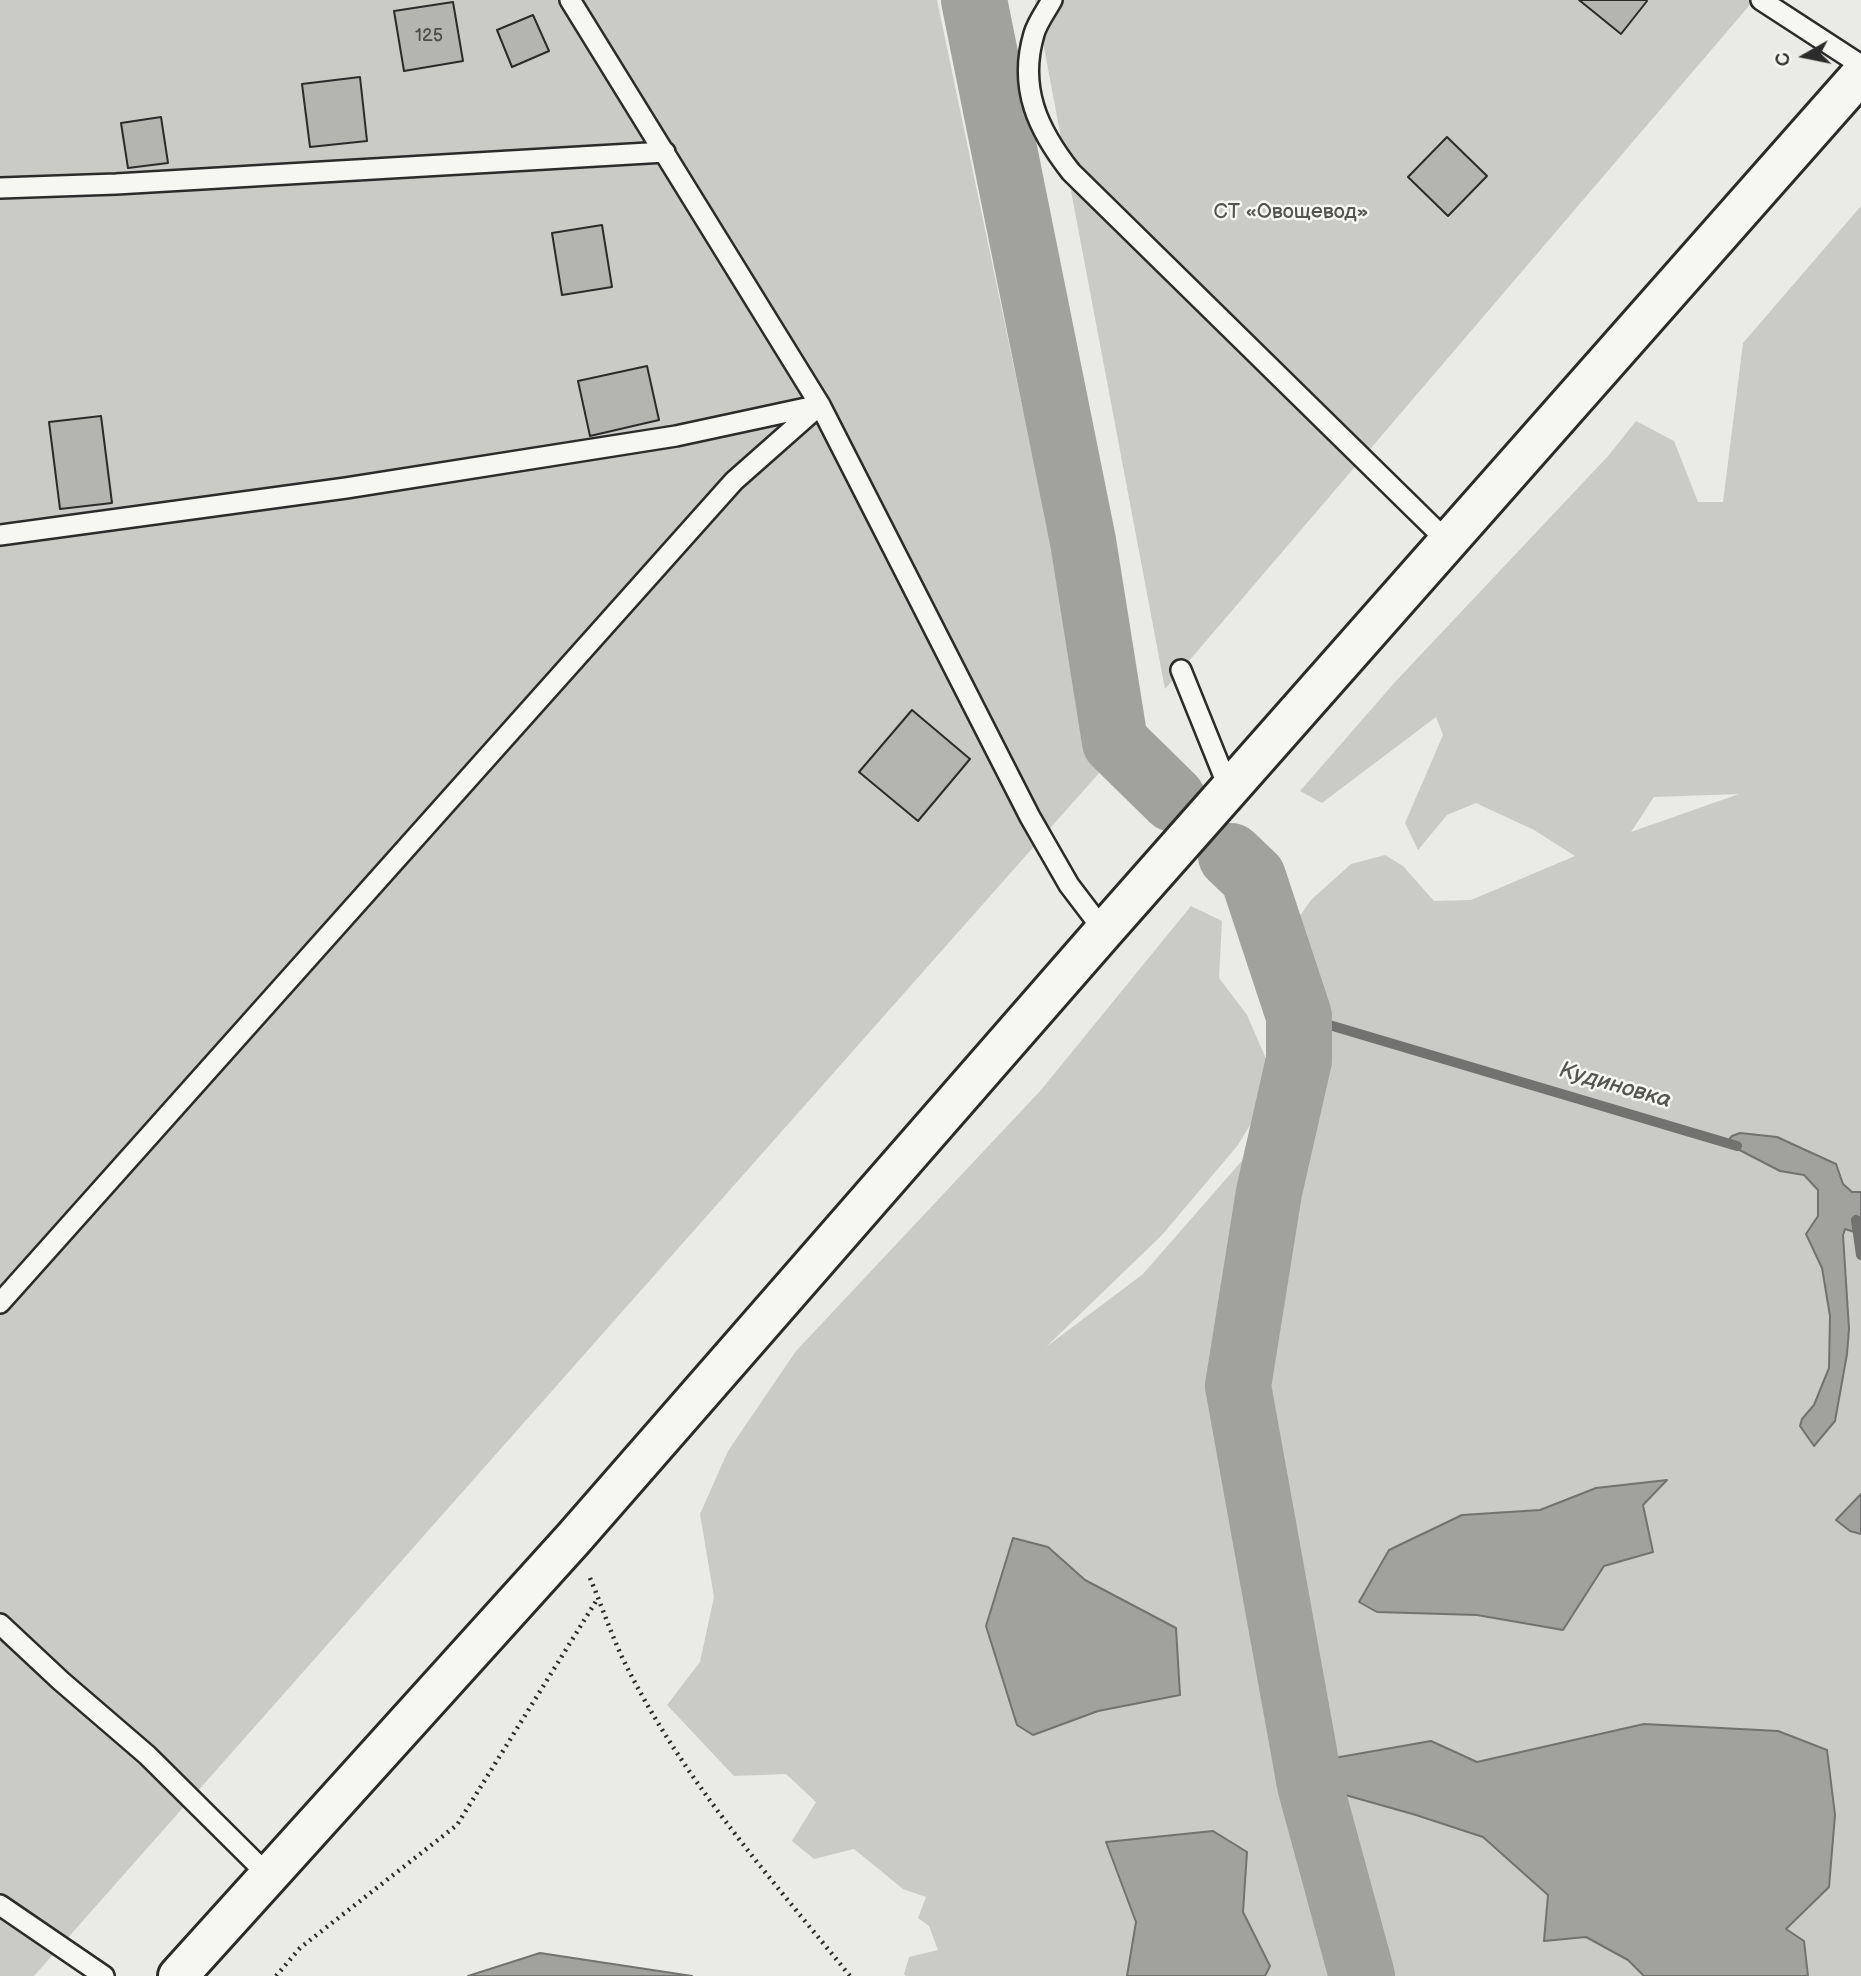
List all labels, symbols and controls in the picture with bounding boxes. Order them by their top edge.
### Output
north arrow [1770,21,1840,91]
house number: 125 [415,25,443,47]
text: С [1771,51,1796,68]
park label: СТ «Овощевод» [1214,200,1368,226]
water label: Кудиновка [1556,1057,1674,1115]

